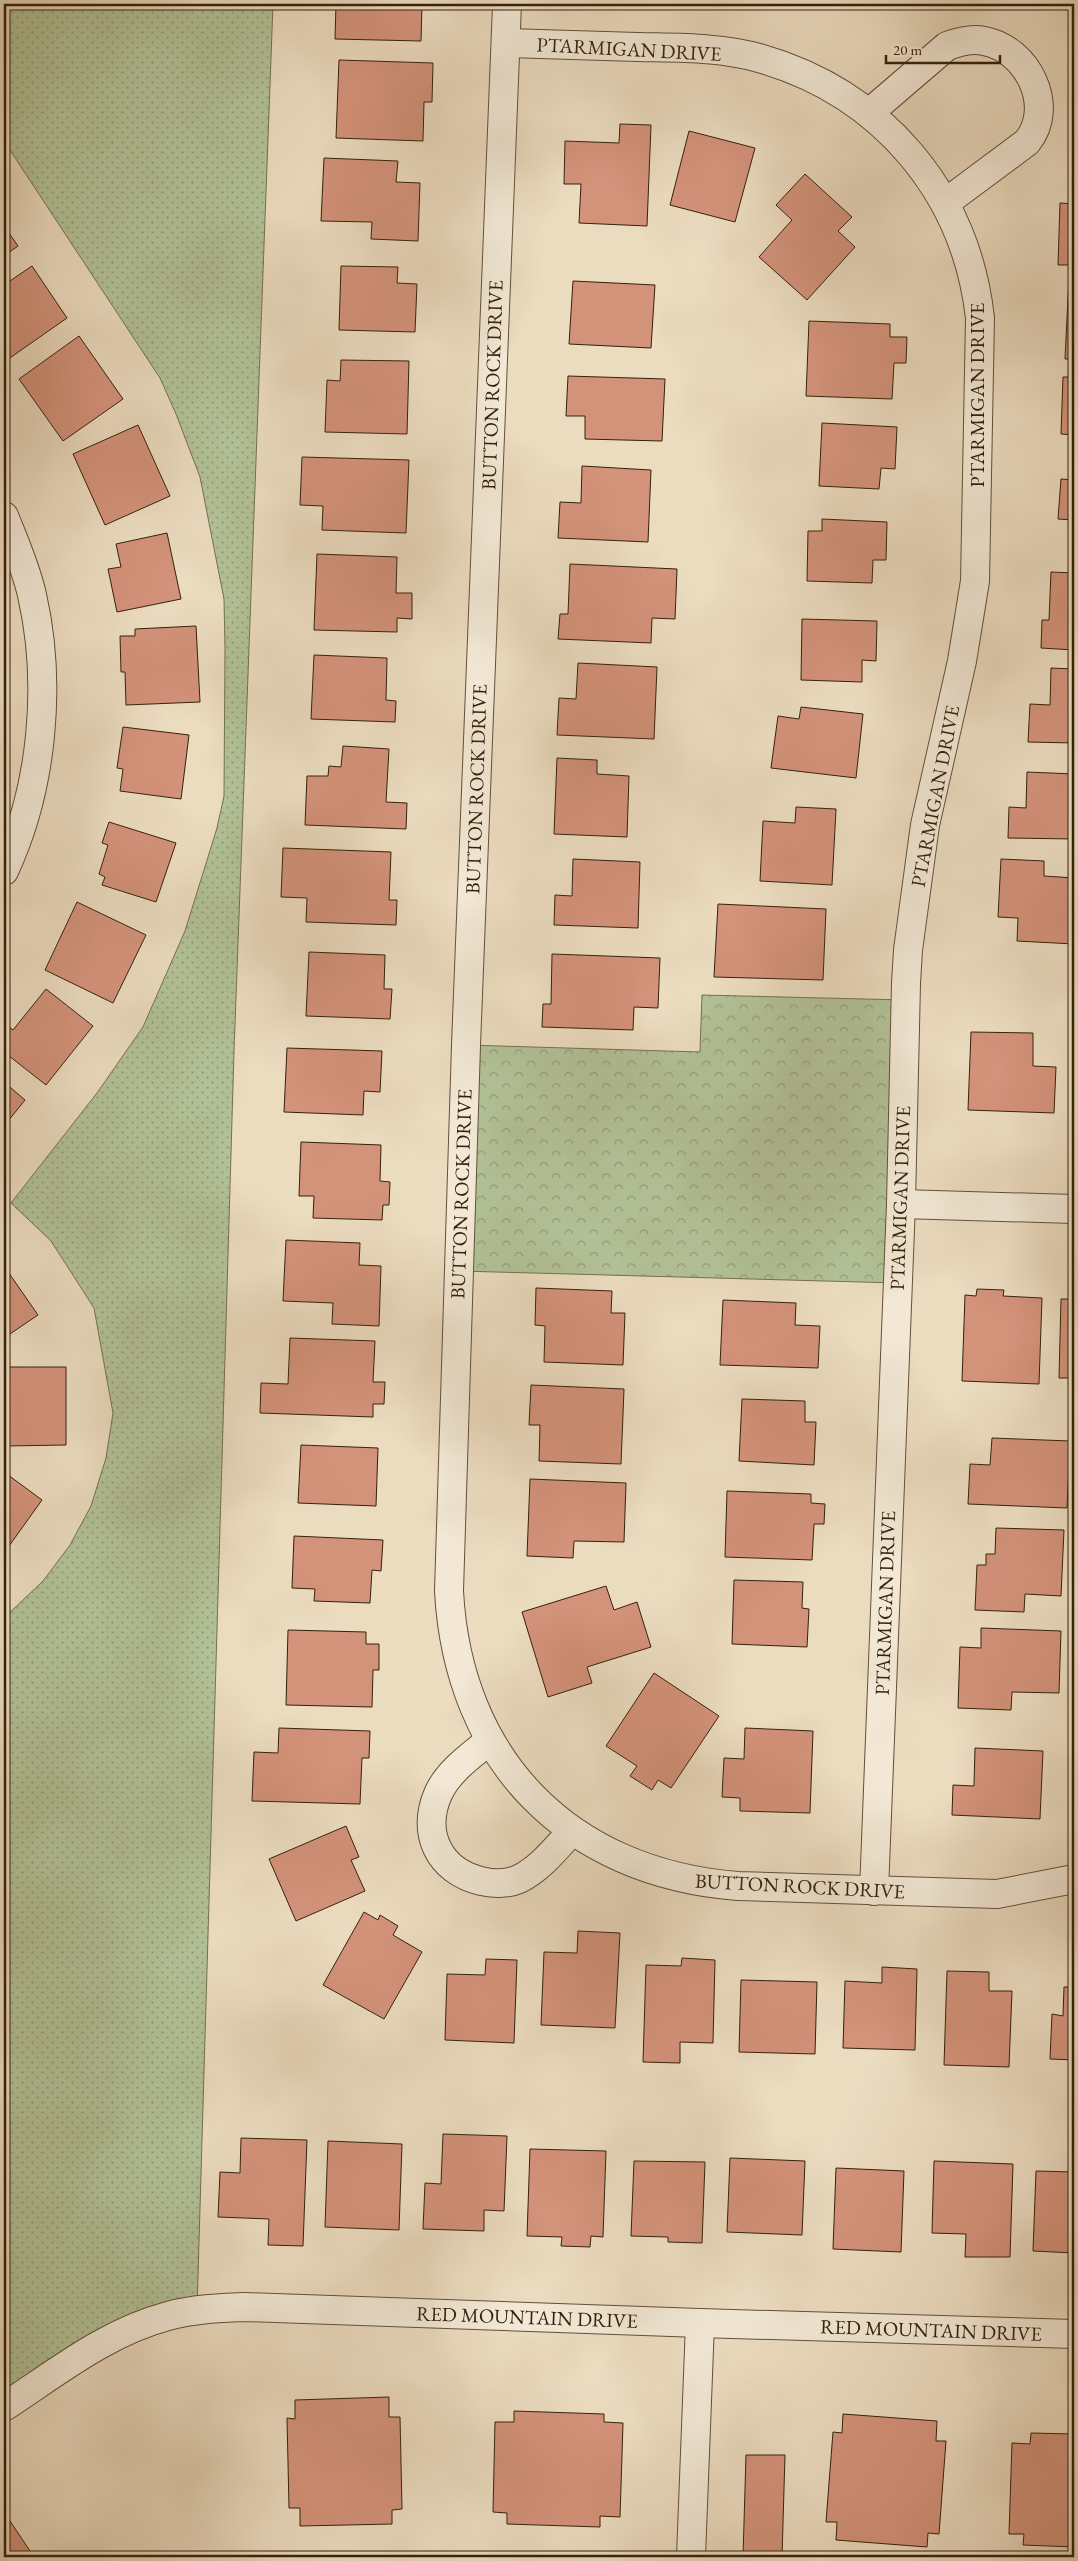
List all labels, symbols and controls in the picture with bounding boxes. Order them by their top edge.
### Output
street label: PTARMIGAN DRIVE [536,31,722,67]
scale bar [886,32,999,64]
text: 20 m [893,40,922,59]
street label: BUTTON ROCK DRIVE [475,280,509,490]
street label: PTARMIGAN DRIVE [964,303,990,487]
street label: BUTTON ROCK DRIVE [459,684,493,894]
street label: PTARMIGAN DRIVE [905,703,965,889]
street label: BUTTON ROCK DRIVE [444,1089,478,1299]
street label: PTARMIGAN DRIVE [884,1105,916,1291]
street label: PTARMIGAN DRIVE [869,1510,901,1696]
street label: BUTTON ROCK DRIVE [694,1868,906,1904]
street label: RED MOUNTAIN DRIVE [416,2300,638,2334]
street label: RED MOUNTAIN DRIVE [820,2313,1042,2347]

